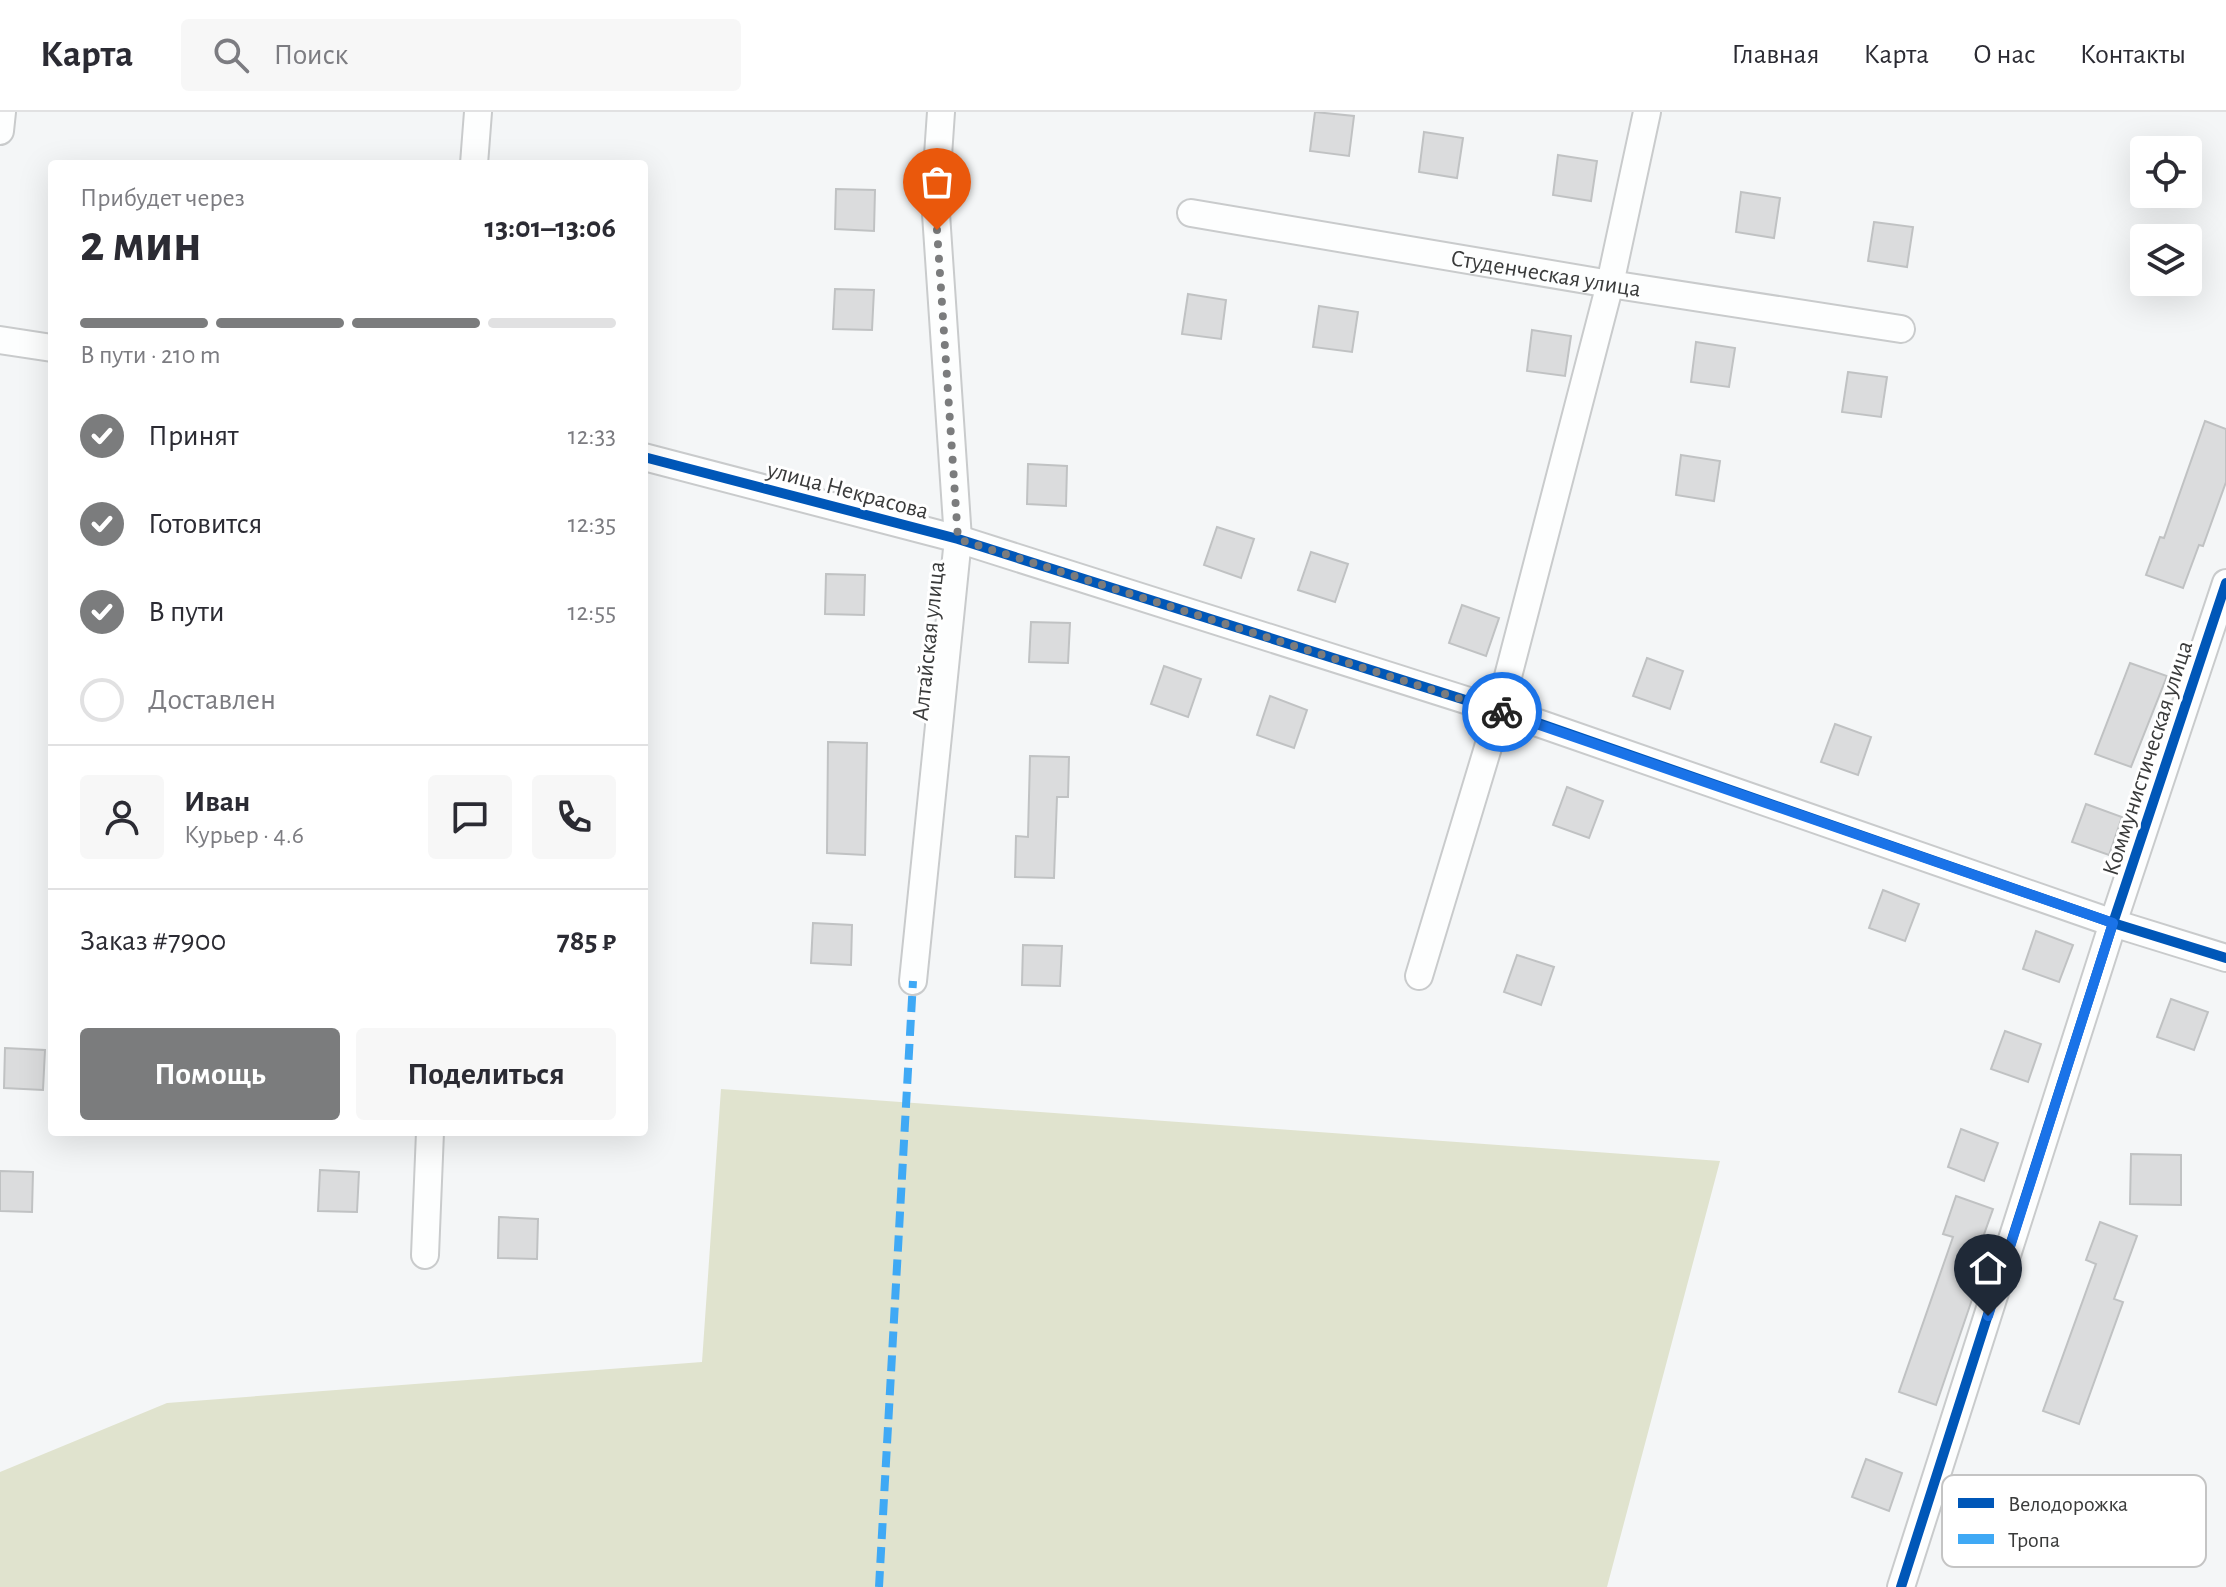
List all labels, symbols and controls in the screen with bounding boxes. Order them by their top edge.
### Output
search box [181,19,741,91]
icon: search [209,33,253,77]
text: Карта [40,36,133,74]
text: Поиск [273,40,348,70]
text: Главная [1731,41,1819,69]
text: Карта [1863,41,1929,69]
text: О нас [1973,41,2036,69]
text: Контакты [2080,41,2186,69]
map controls [2130,136,2202,296]
button: locate [2130,136,2202,208]
pin [903,148,971,230]
icon: bag [915,160,959,204]
text: Прибудет через [80,185,245,211]
text: 13:01–13:06 [484,213,616,243]
text: 2 мин [80,218,202,270]
button: layers [2130,224,2202,296]
street label: Студенческая улица [1449,246,1643,302]
text: В пути · 210 m [80,342,221,368]
icon: check [80,414,124,458]
text: Принят [148,421,239,451]
text: 12:33 [568,423,616,449]
street label: улица Некрасова [763,458,931,524]
icon: check [80,502,124,546]
text: Готовится [148,509,262,539]
text: 12:35 [568,511,616,537]
street label: Алтайская улица [909,560,949,722]
icon: check [80,590,124,634]
text: В пути [148,597,225,627]
text: 12:55 [568,599,616,625]
street label: Коммунистическая улица [2099,638,2197,879]
courier [1462,672,1542,752]
text: Доставлен [148,685,276,715]
icon: bike [1480,690,1524,734]
button: person [80,775,164,859]
button: chat [428,775,512,859]
button: phone [532,775,616,859]
text: Иван [184,787,250,817]
text: Курьер · 4.6 [184,822,304,848]
text: Заказ #7900 [80,926,226,956]
text: 785 ₽ [557,926,616,956]
button: Помощь [80,1028,340,1120]
button: Поделиться [356,1028,616,1120]
pin [1954,1234,2022,1316]
icon: home [1966,1246,2010,1290]
legend [1942,1475,2206,1567]
text: Велодорожка [2008,1493,2128,1515]
text: Тропа [2008,1529,2060,1551]

